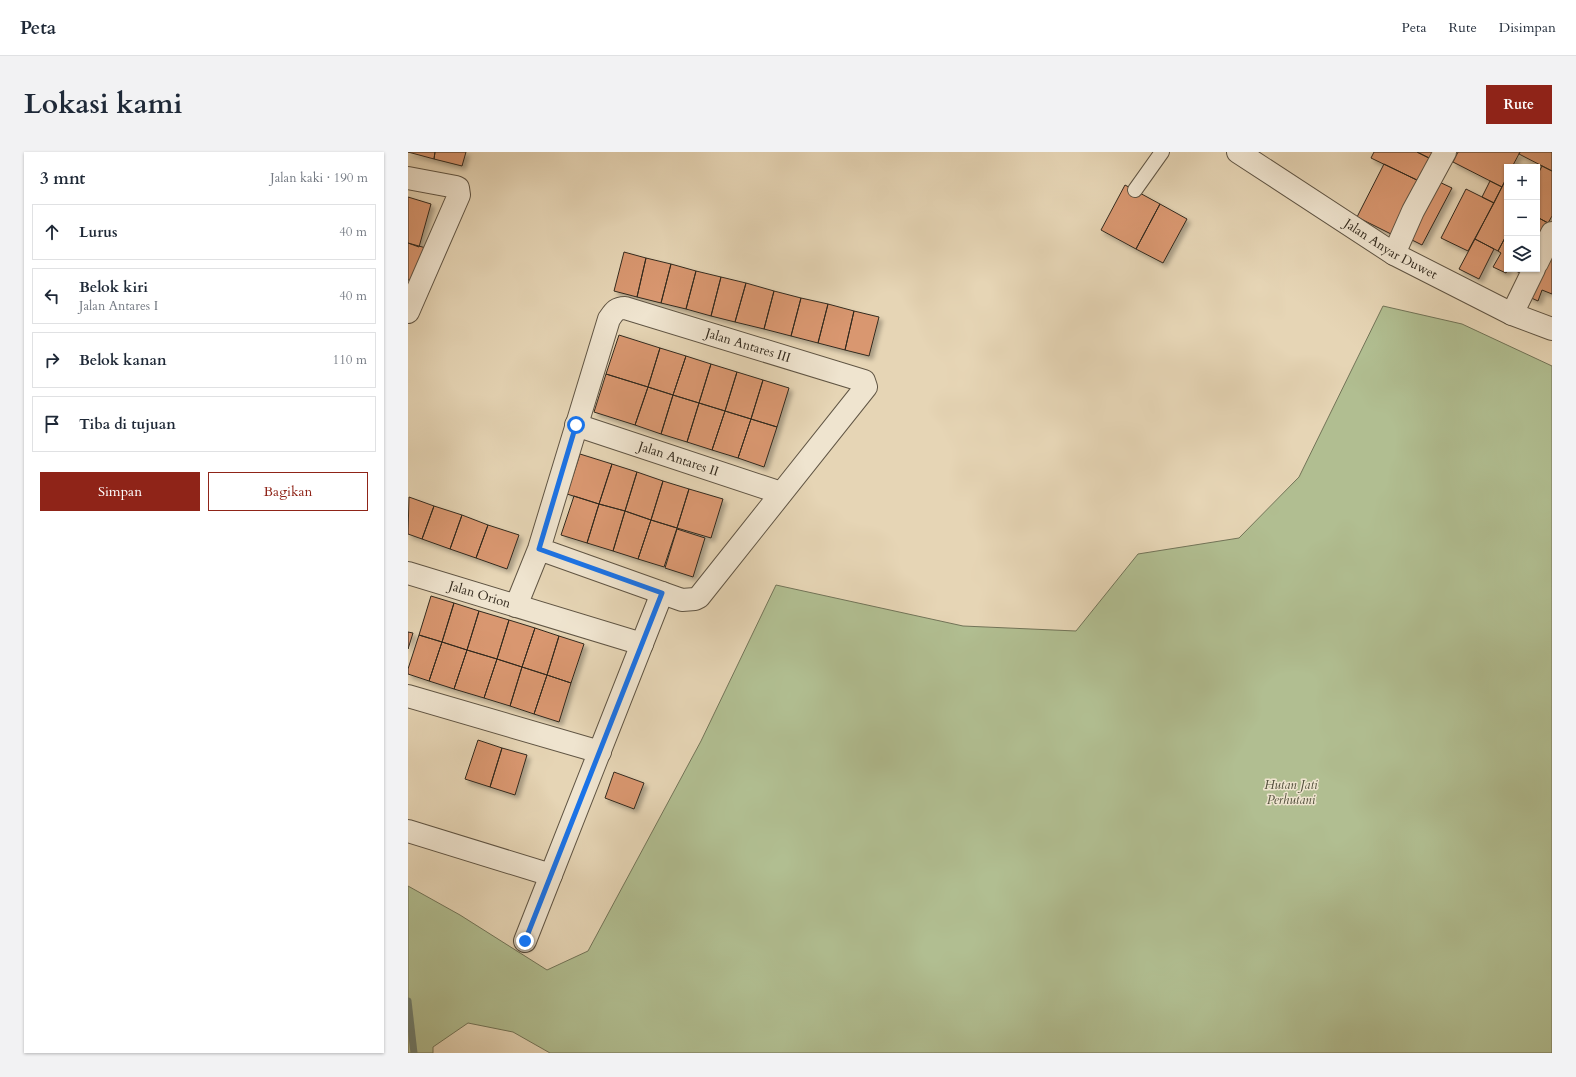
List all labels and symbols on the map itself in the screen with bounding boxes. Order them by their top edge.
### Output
street label: Jalan Anyar Duwet [1339,214,1440,283]
street label: Jalan Antares III [701,324,793,367]
route start [567,416,585,434]
street label: Jalan Antares II [634,437,721,481]
street label: Jalan Orion [445,576,514,613]
park label: Hutan Jati Perhutani [1264,776,1318,809]
route end [516,932,534,950]

